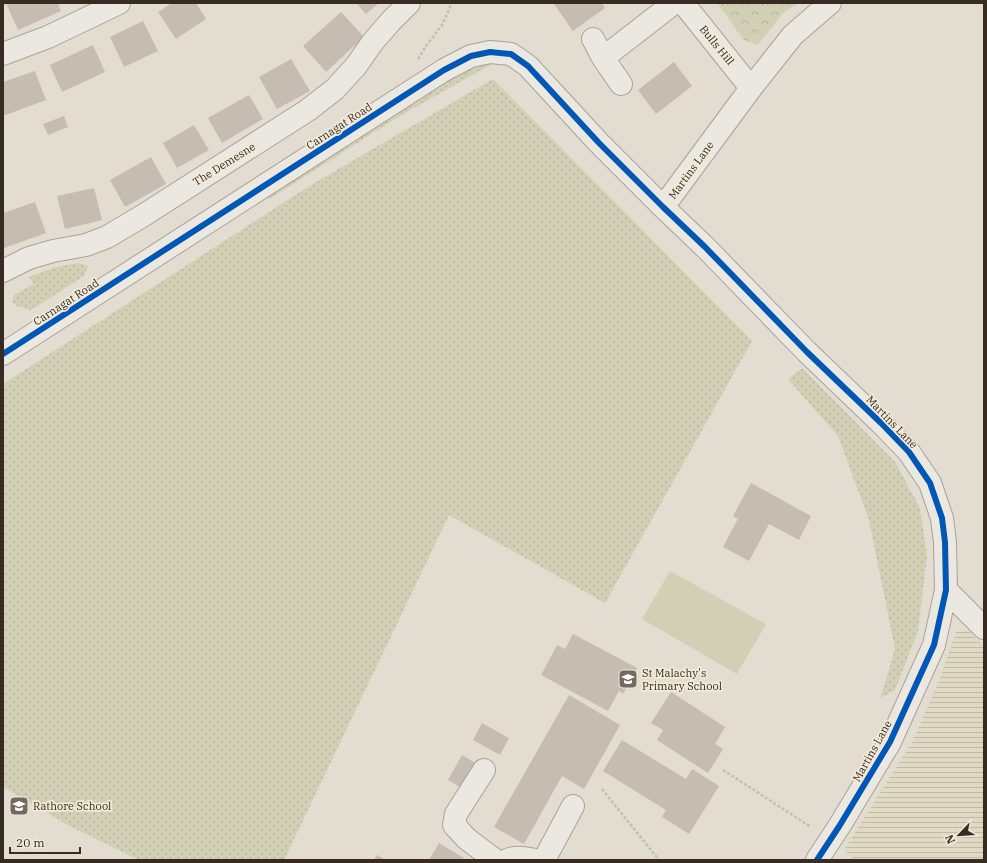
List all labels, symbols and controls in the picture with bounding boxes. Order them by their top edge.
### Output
street label: Bulls Hill [697,22,737,68]
street label: Carnagat Road [304,99,375,152]
street label: Martins Lane [665,138,717,202]
street label: The Demesne [190,139,258,189]
street label: Carnagat Road [31,275,102,328]
street label: Martins Lane [863,393,921,452]
place label: St Malachy's Primary School [642,666,722,693]
school or university icon: St Malachy's Primary School [617,668,639,690]
street label: Martins Lane [849,718,895,784]
school or university icon: Rathore School [8,795,30,817]
place label: Rathore School [33,799,111,813]
north arrow [939,815,979,855]
scale bar [10,829,80,855]
text: N [942,832,958,846]
text: 20 m [16,835,45,850]

